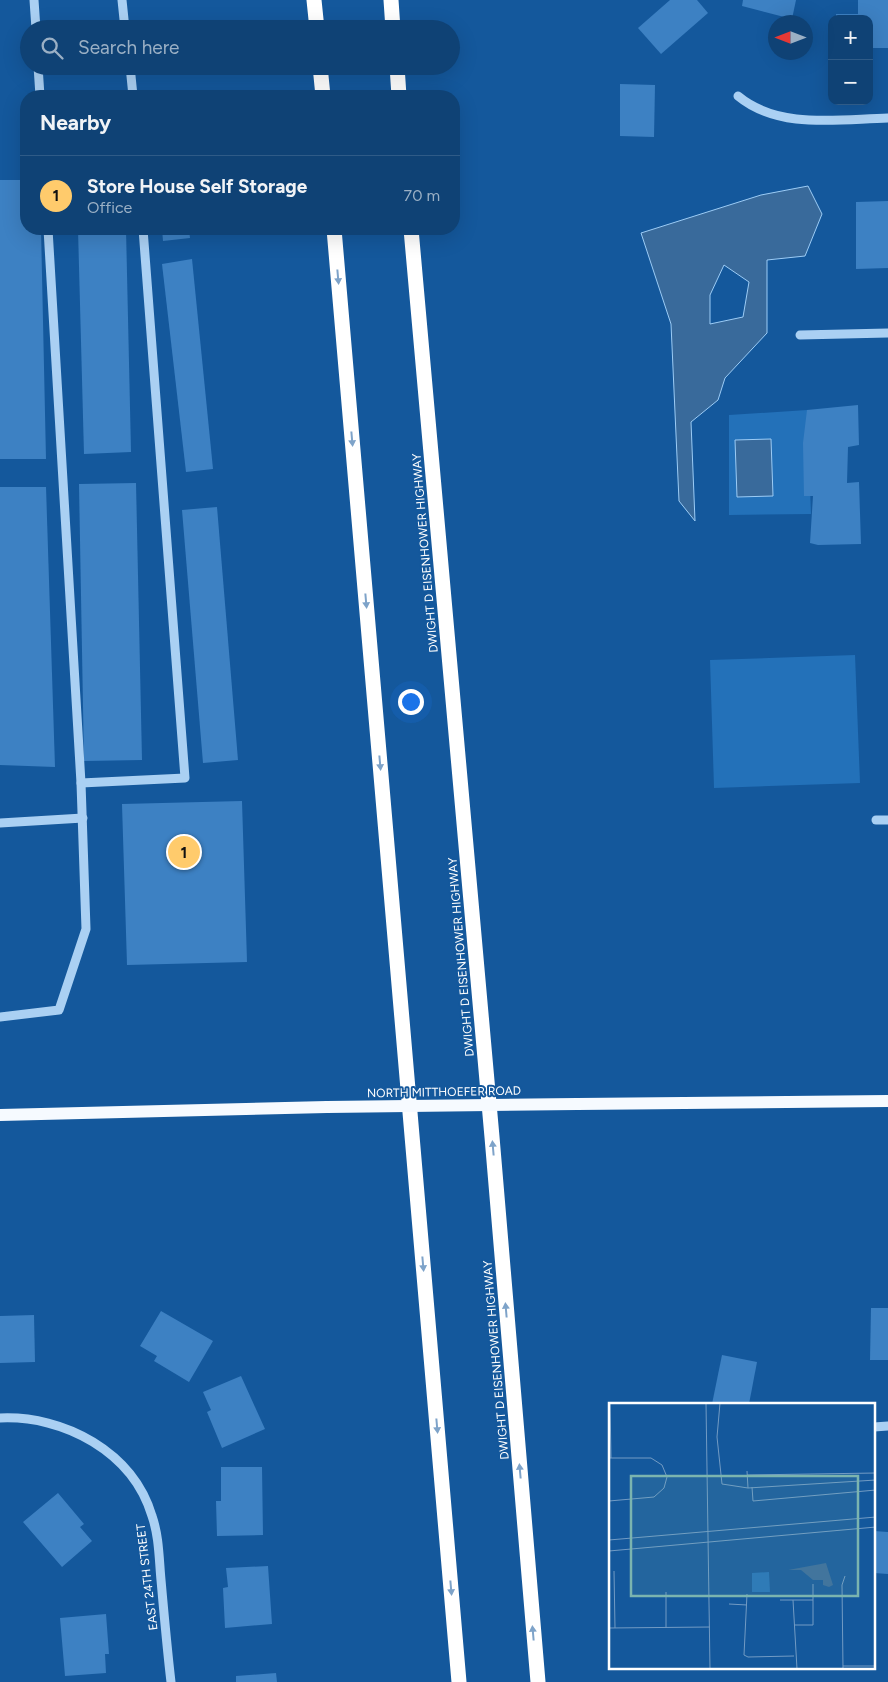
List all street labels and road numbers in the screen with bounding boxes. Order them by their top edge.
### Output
street label: DWIGHT D EISENHOWER HIGHWAY [409,452,441,653]
street label: DWIGHT D EISENHOWER HIGHWAY [445,856,477,1057]
street label: NORTH MITTHOEFER ROAD [367,1084,521,1100]
street label: DWIGHT D EISENHOWER HIGHWAY [480,1259,512,1460]
street label: EAST 24TH STREET [133,1523,160,1631]

